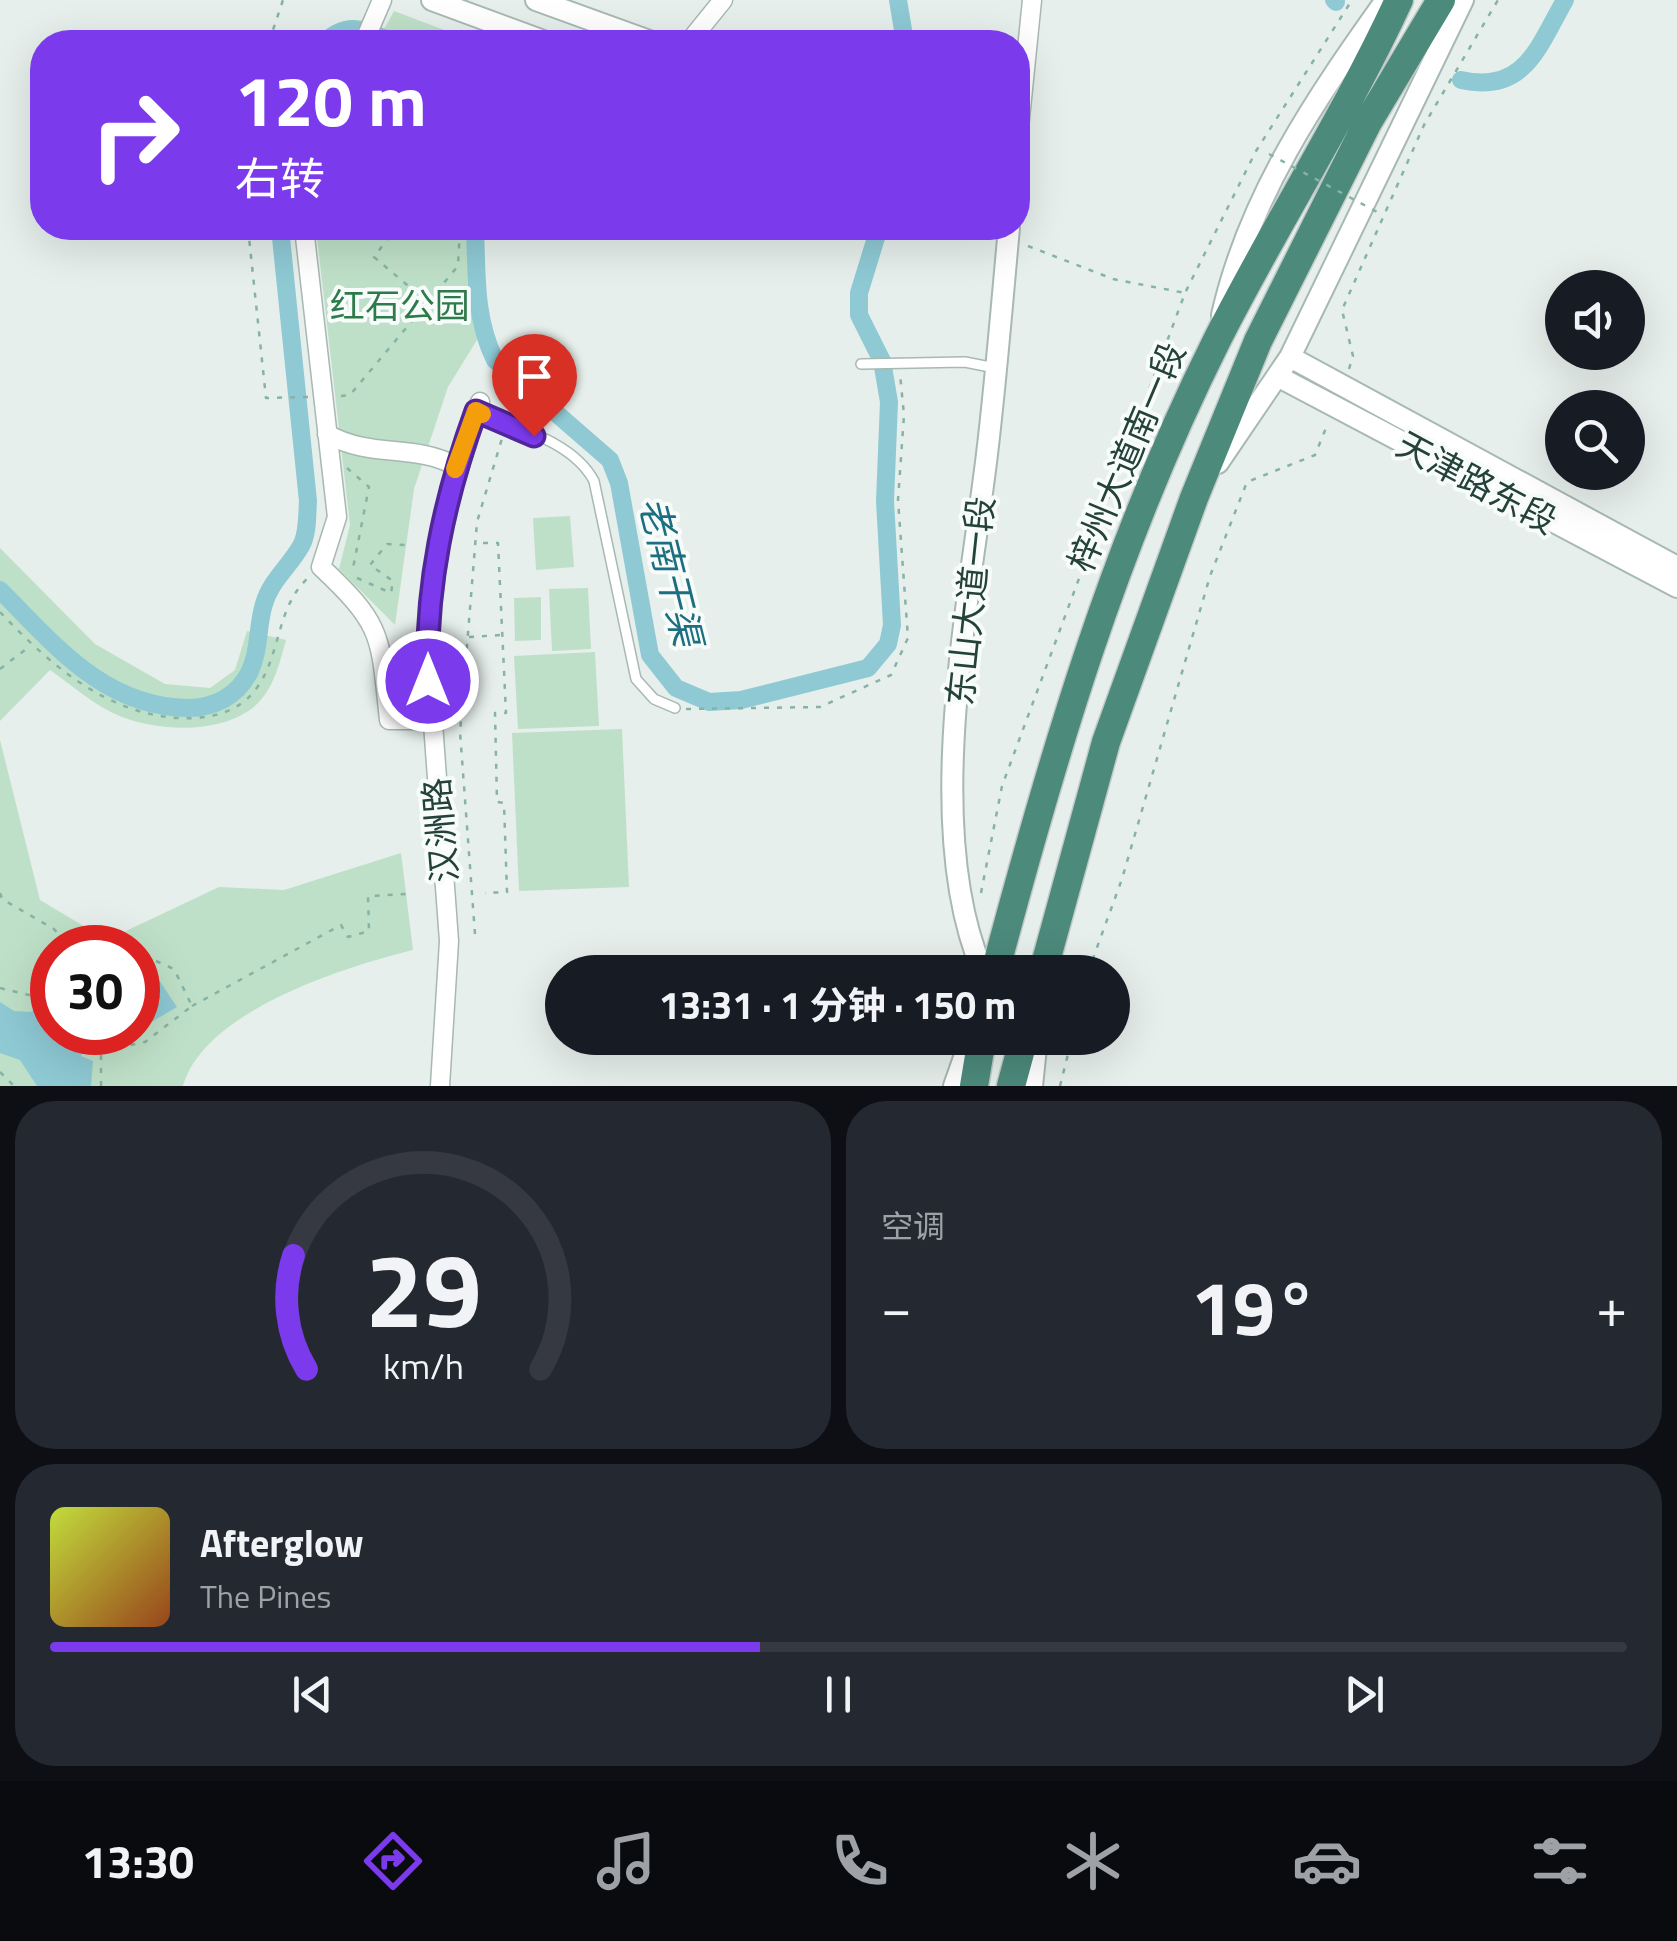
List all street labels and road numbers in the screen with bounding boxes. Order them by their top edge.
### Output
street label: 梓州大道南一段 [1053,334,1199,580]
street label: 天津路东段 [1387,417,1567,547]
street label: 东山大道一段 [932,494,1008,708]
street label: 汉洲路 [409,775,471,885]

